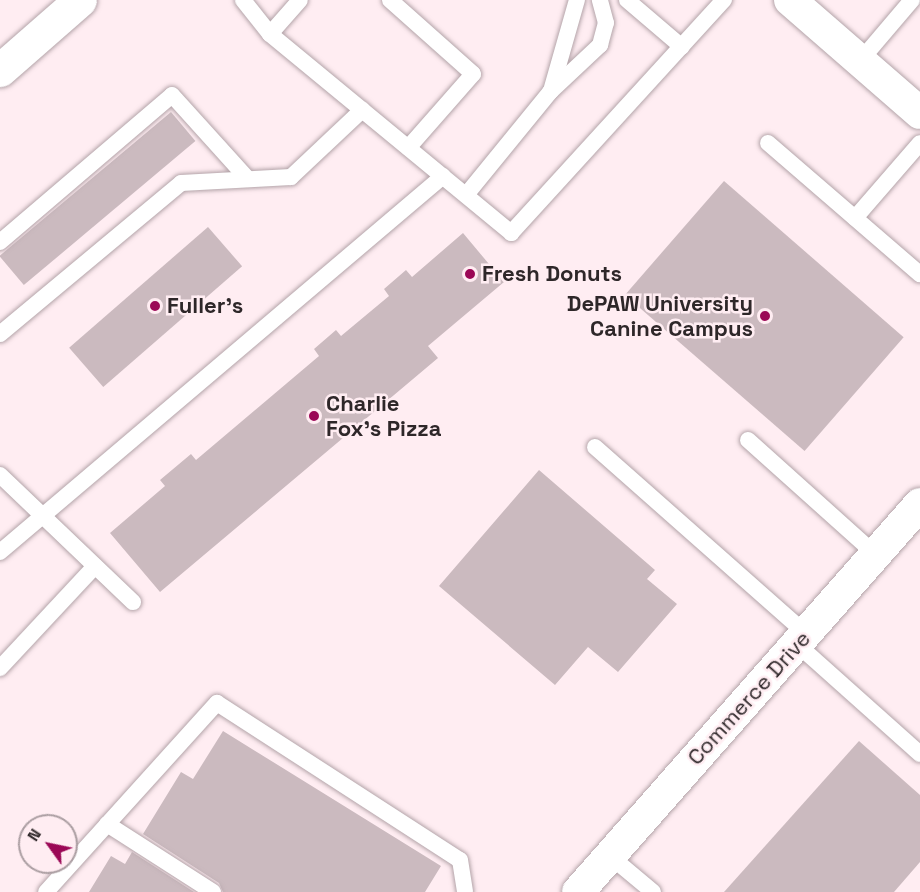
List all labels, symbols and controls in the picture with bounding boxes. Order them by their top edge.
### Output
place label: Fresh Donuts [482,261,622,287]
marker: Fresh Donuts [463,267,477,281]
place label: DePAW University Canine Campus [567,290,753,342]
place label: Fuller's [167,293,243,319]
marker: Fuller's [148,299,162,313]
marker: DePAW University Canine Campus [758,309,772,323]
place label: Charlie Fox's Pizza [326,390,441,442]
marker: Charlie Fox's Pizza [307,409,321,423]
street label: Commerce Drive [682,626,816,770]
north arrow [18,814,78,874]
text: N [22,825,46,845]

